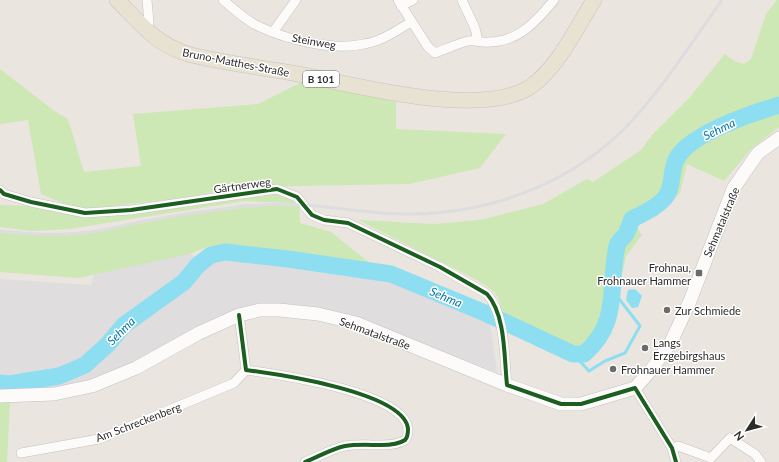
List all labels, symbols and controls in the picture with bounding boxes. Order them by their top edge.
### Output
street label: Steinweg [291,31,337,51]
street label: Bruno-Matthes-Straße [181,45,291,79]
road number: B 101 [303,71,339,87]
water label: Sehma [701,115,737,143]
street label: Gärtnerweg [213,175,272,195]
street label: Sehmatalstraße [700,185,742,259]
place label: Frohnau, Frohnauer Hammer [597,261,691,287]
marker: Frohnau, Frohnauer Hammer [694,268,704,278]
water label: Sehma [428,284,464,310]
place label: Zur Schmiede [675,304,741,317]
marker: Zur Schmiede [662,305,672,315]
water label: Sehma [104,314,138,348]
street label: Sehmatalstraße [338,314,412,352]
place label: Langs Erzgebirgshaus [653,336,726,362]
marker: Langs Erzgebirgshaus [640,343,650,353]
place label: Frohnauer Hammer [621,363,715,376]
marker: Frohnauer Hammer [608,364,618,374]
street label: Am Schreckenberg [94,400,183,444]
north arrow [727,410,767,450]
text: N [731,429,746,443]

